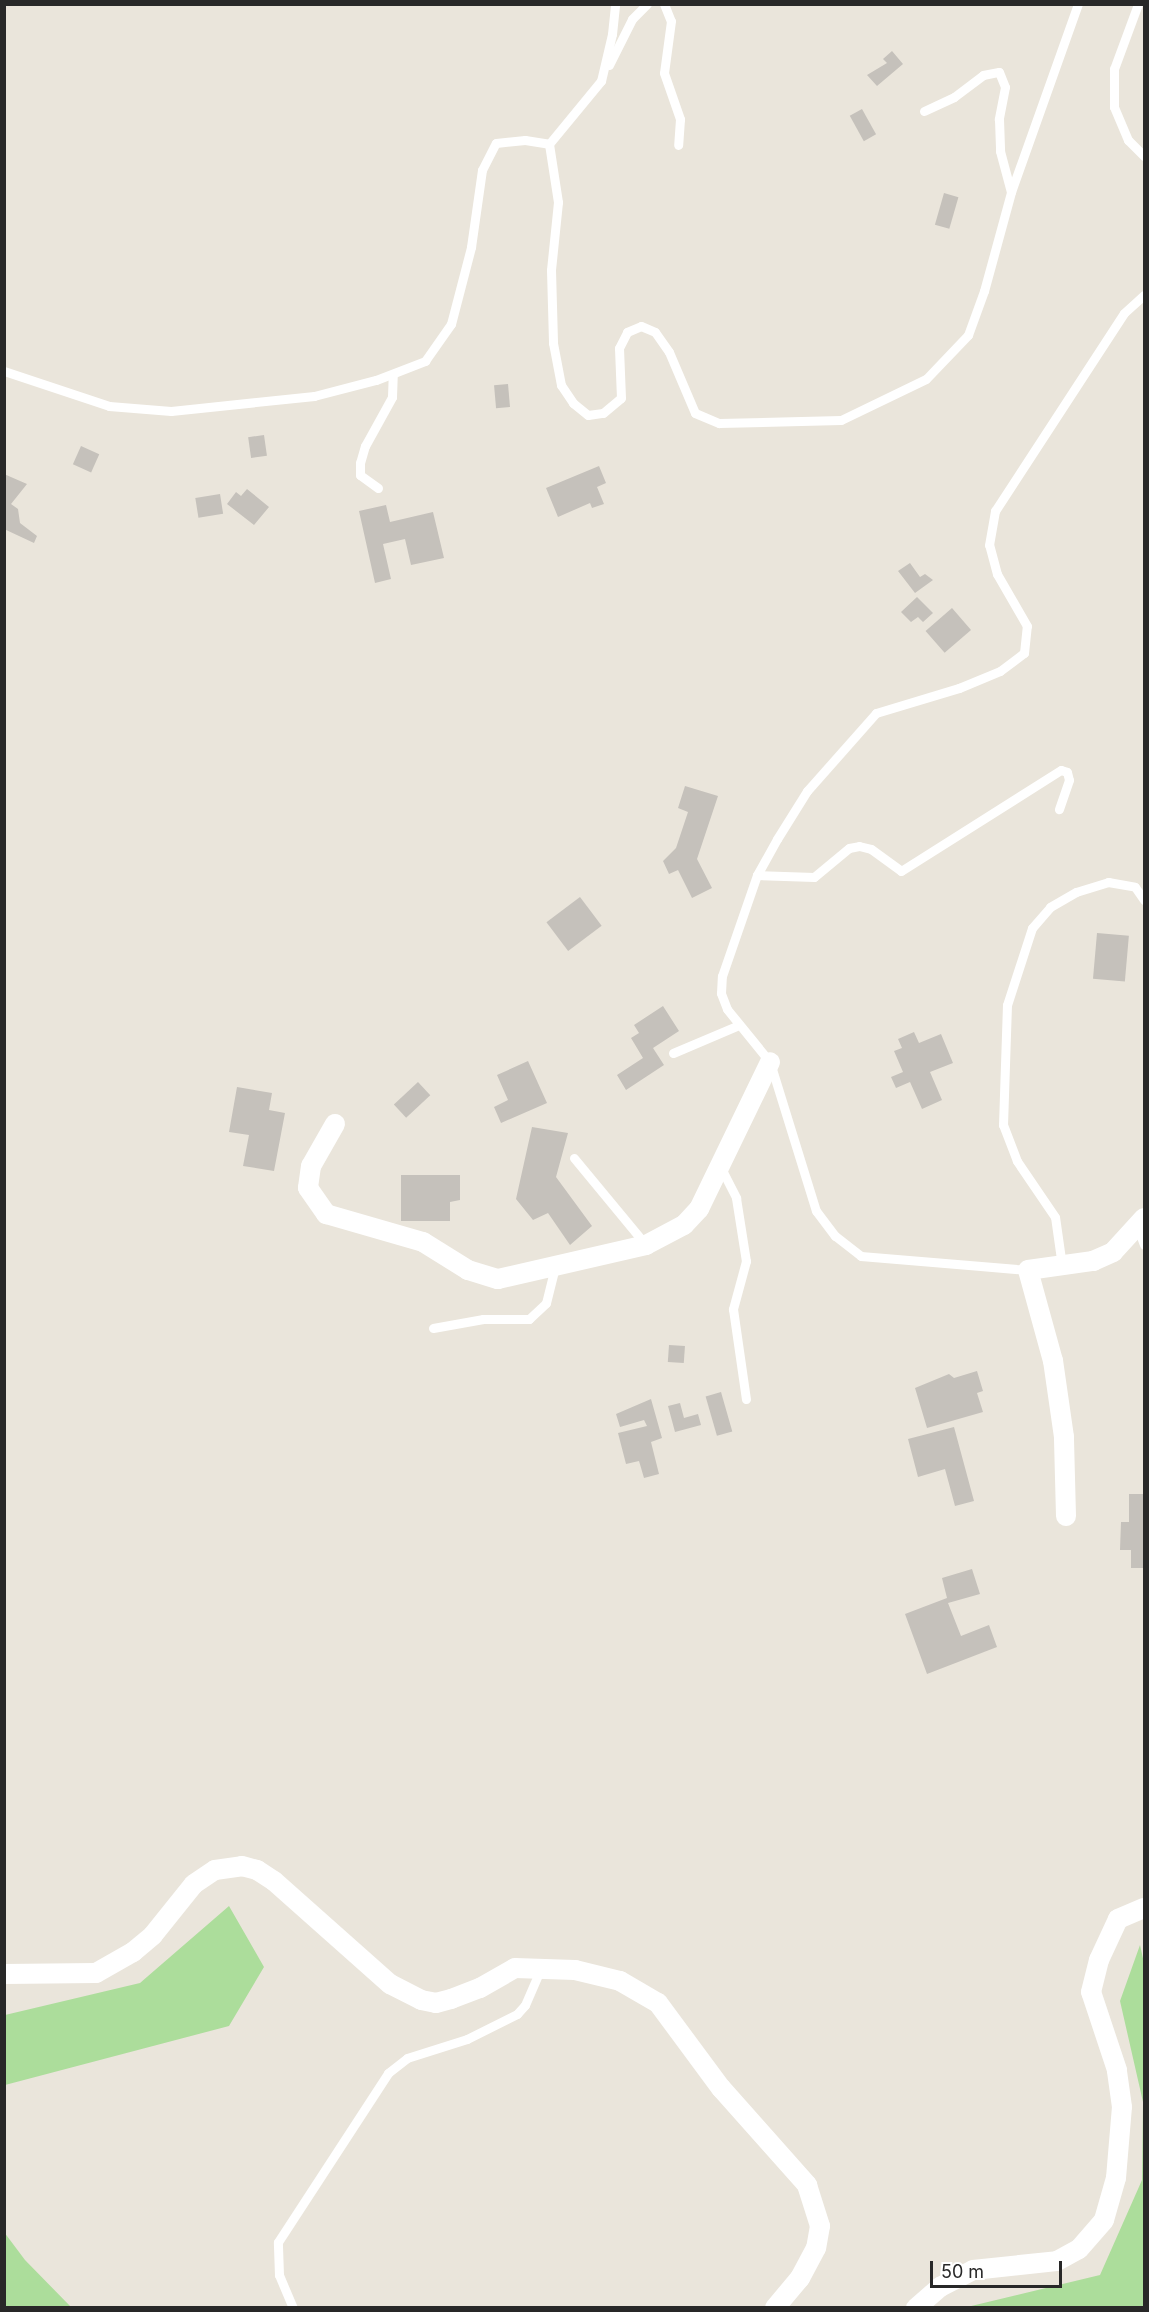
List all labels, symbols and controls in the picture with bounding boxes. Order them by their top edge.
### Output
scale bar [933,2249,1065,2287]
text: 50 m [941,2261,984,2282]

